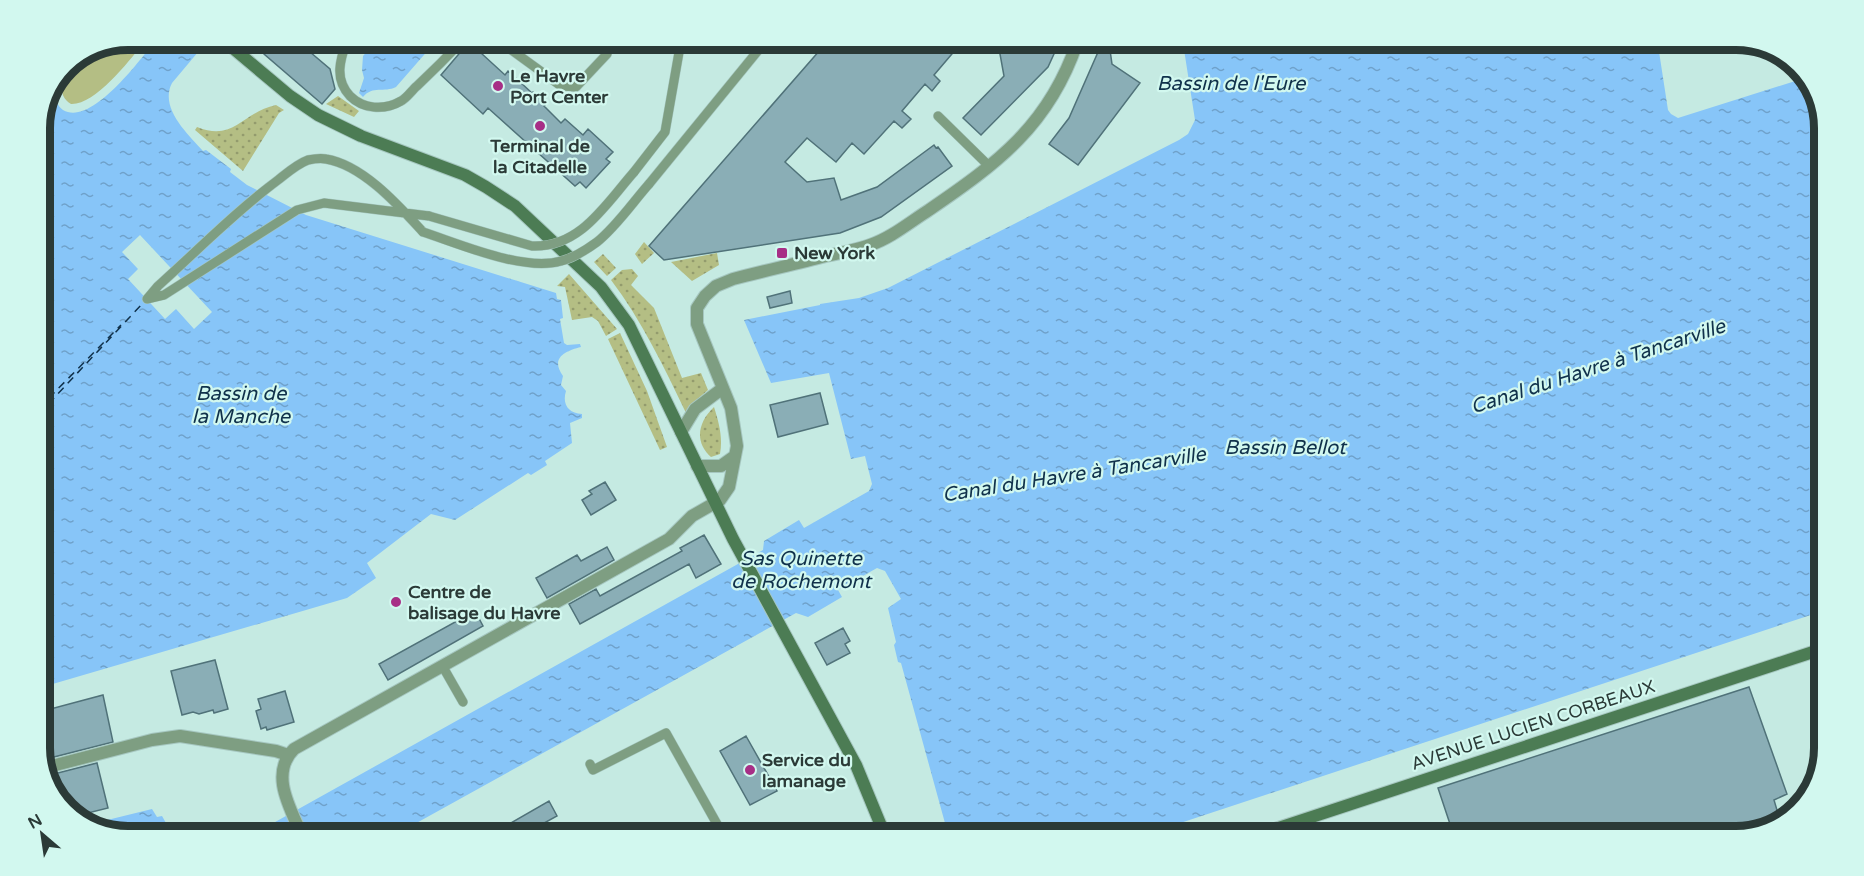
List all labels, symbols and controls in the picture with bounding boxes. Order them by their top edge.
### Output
place label: Le Havre Port Center [510,65,609,108]
water label: Bassin de l'Eure [1157,72,1307,96]
marker: Le Havre Port Center [491,79,505,93]
marker: Terminal de la Citadelle [533,119,547,133]
place label: Terminal de la Citadelle [489,135,590,178]
place label: New York [794,242,875,264]
marker: New York [775,246,789,260]
water label: Canal du Havre à Tancarville [1468,314,1730,420]
water label: Bassin de la Manche [192,382,292,429]
water label: Bassin Bellot [1224,436,1348,460]
water label: Canal du Havre à Tancarville [941,442,1209,508]
water label: Sas Quinette de Rochemont [731,547,873,594]
place label: Centre de balisage du Havre [408,581,560,624]
marker: Centre de balisage du Havre [389,595,403,609]
street label: AVENUE LUCIEN CORBEAUX [1408,675,1658,775]
place label: Service du lamanage [762,749,851,792]
marker: Service du lamanage [743,763,757,777]
north arrow [12,804,72,864]
text: N [25,810,46,834]

